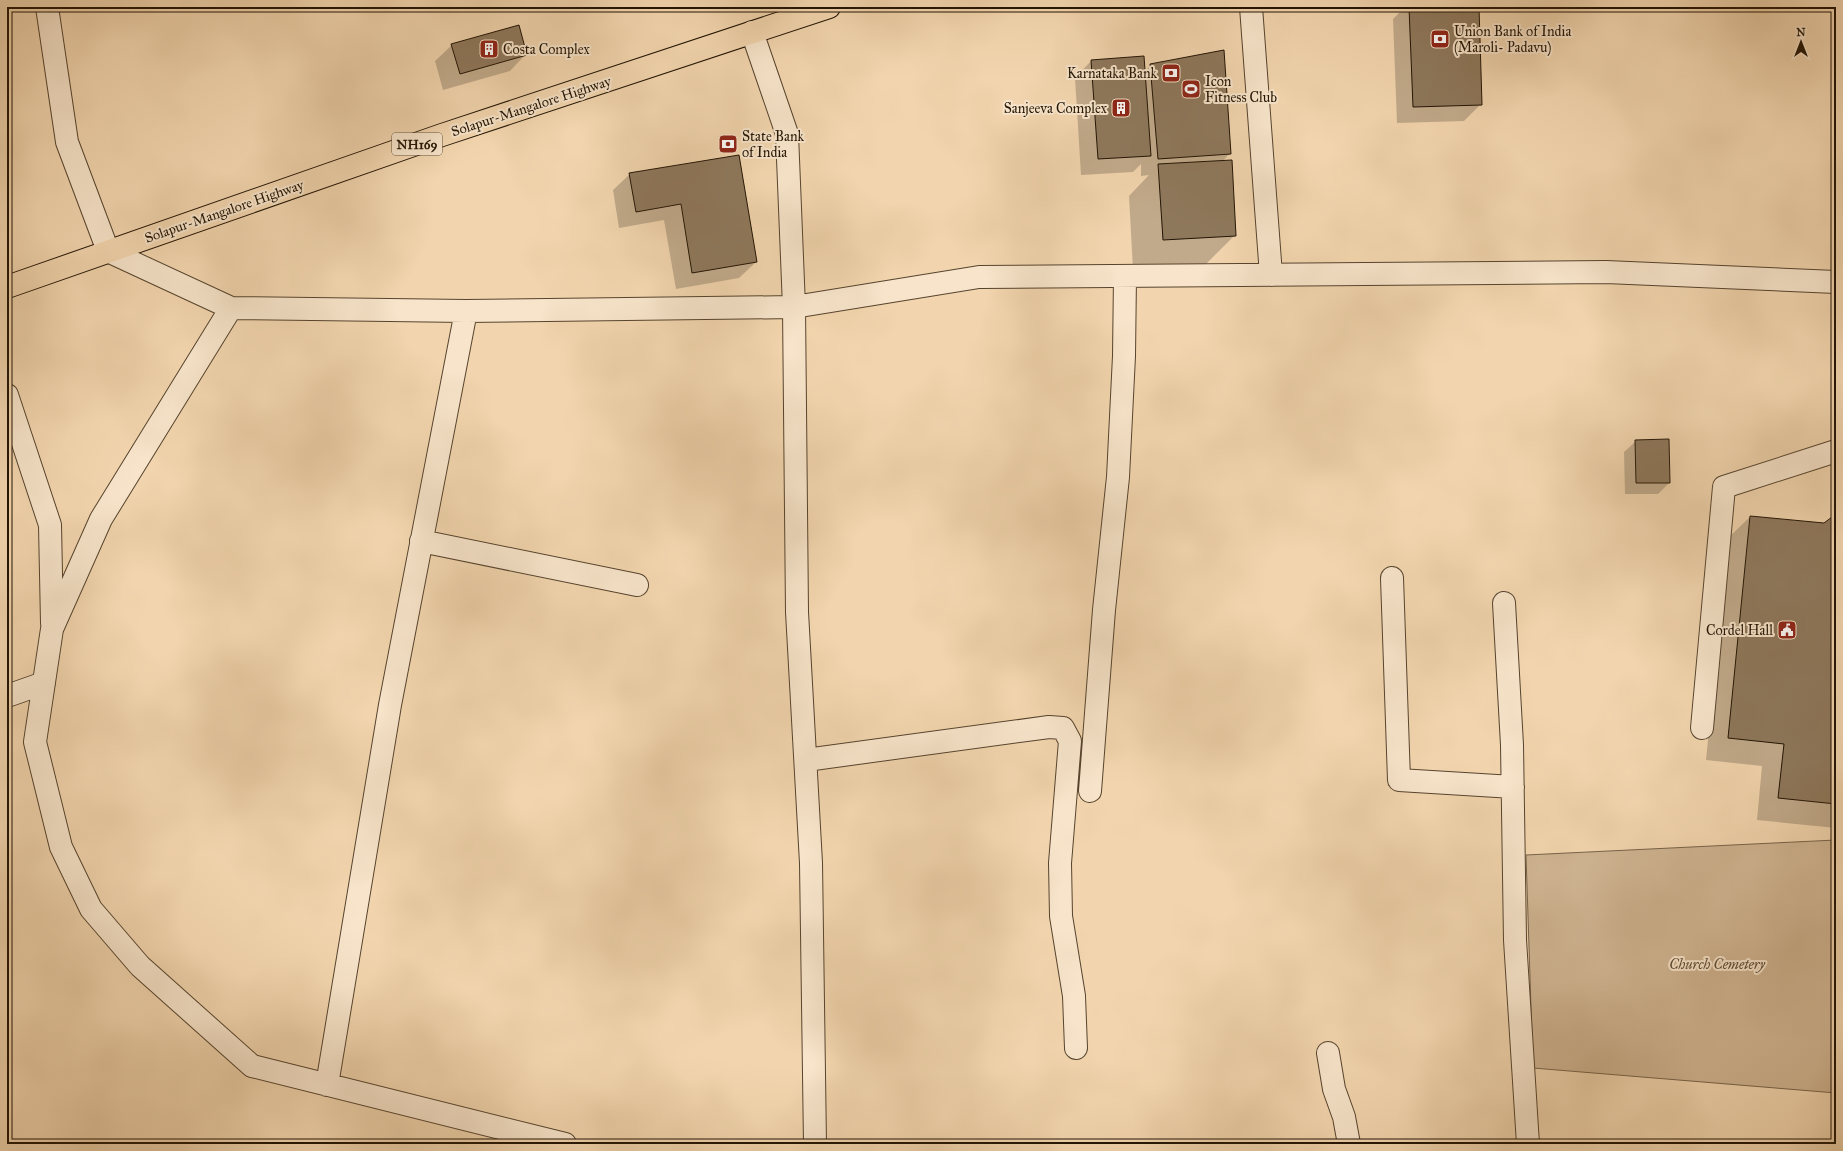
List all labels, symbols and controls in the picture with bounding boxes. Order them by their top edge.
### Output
north arrow [1781,22,1821,62]
place label: Union Bank of India (Maroli- Padavu) [1454,23,1571,57]
text: N [1796,26,1806,39]
bank icon: Union Bank of India (Maroli- Padavu) [1429,28,1451,50]
building icon: Costa Complex [478,38,500,60]
place label: Costa Complex [503,41,591,58]
bank icon: Karnataka Bank [1160,62,1182,84]
place label: Karnataka Bank [1067,65,1157,82]
street label: Solapur-Mangalore Highway [449,72,614,140]
place label: Icon Fitness Club [1205,73,1277,106]
sports icon: Icon Fitness Club [1180,78,1202,100]
building icon: Sanjeeva Complex [1110,97,1132,119]
place label: Sanjeeva Complex [1004,100,1108,117]
place label: State Bank of India [742,128,804,161]
road number: NH169 [392,133,442,155]
bank icon: State Bank of India [717,133,739,155]
street label: Solapur-Mangalore Highway [142,176,306,247]
public building icon: Cordel Hall [1776,619,1798,641]
place label: Cordel Hall [1706,622,1773,639]
park label: Church Cemetery [1669,956,1766,973]

